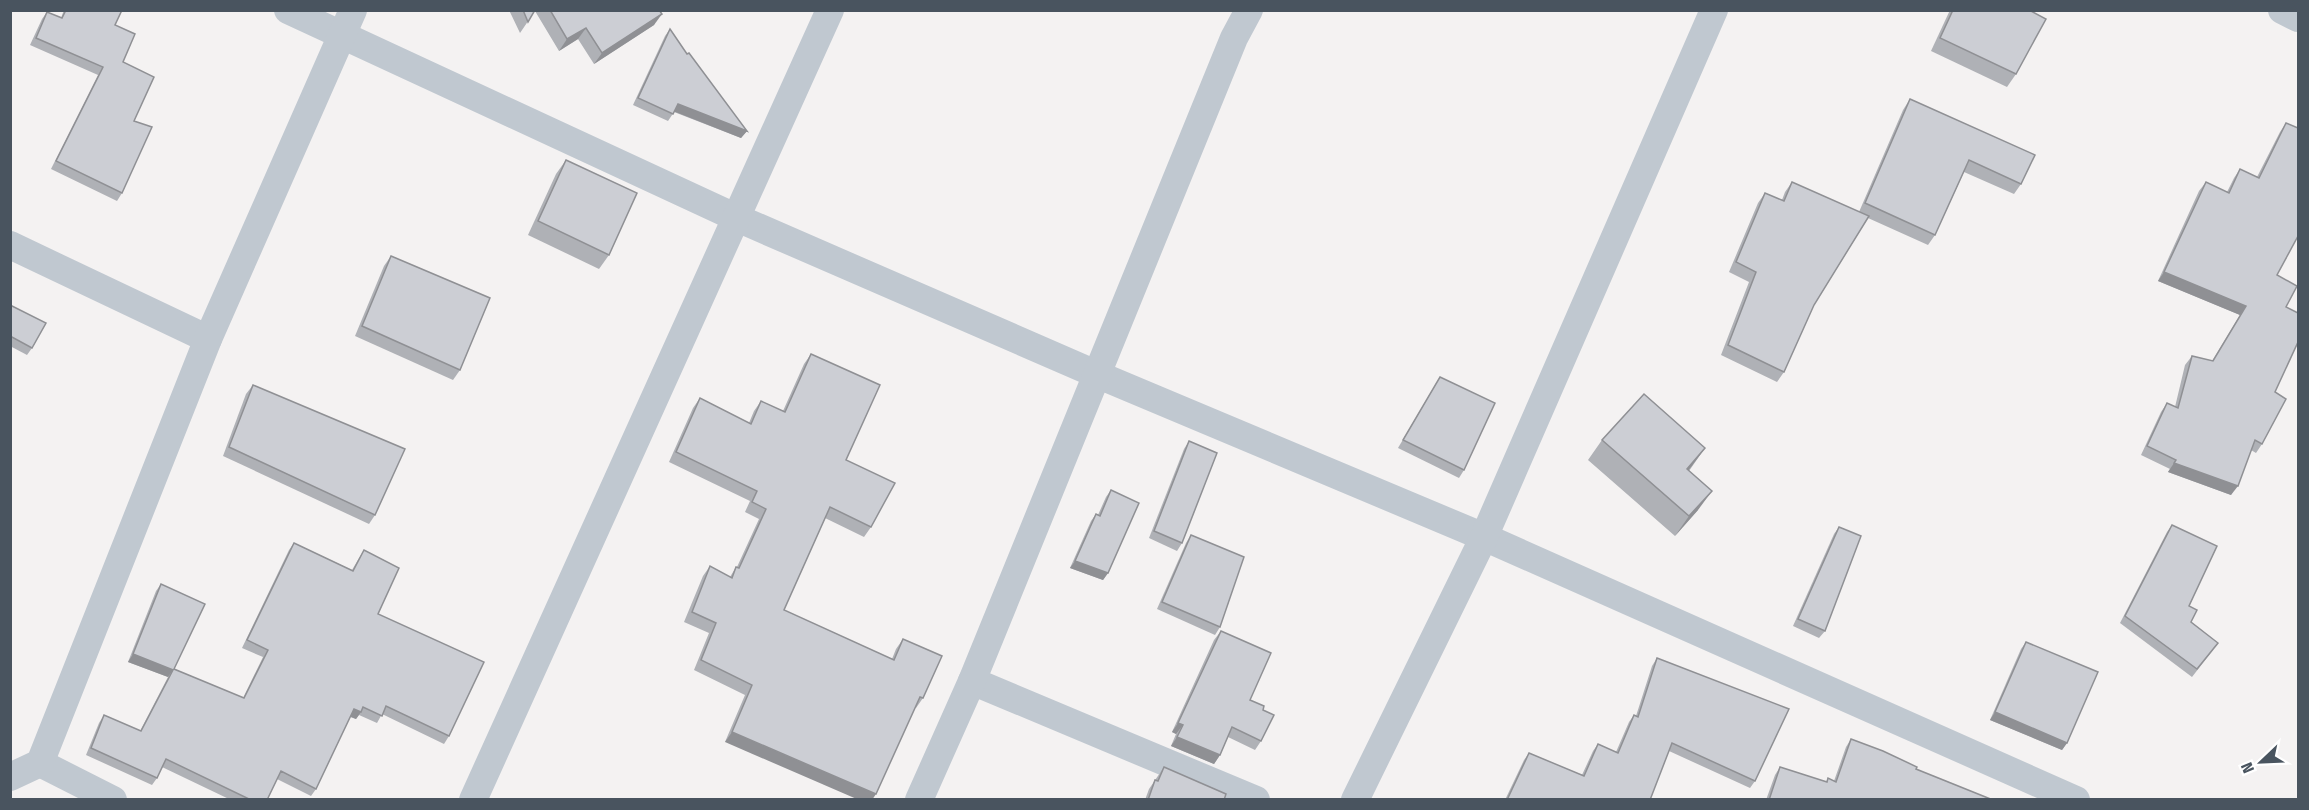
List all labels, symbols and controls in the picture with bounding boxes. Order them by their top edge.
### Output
north arrow [2231,732,2291,792]
text: N [2237,760,2258,776]

